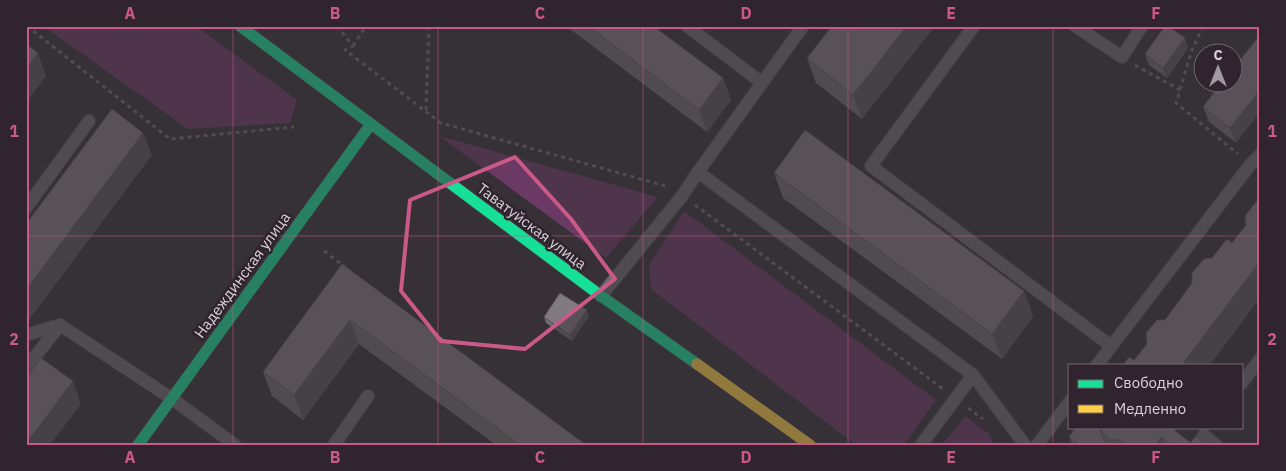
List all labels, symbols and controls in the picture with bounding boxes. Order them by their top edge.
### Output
text: A [125,3,136,23]
text: B [330,3,341,23]
text: C [535,3,545,23]
text: D [740,3,752,23]
text: E [946,3,956,23]
text: F [1151,3,1161,23]
north arrow [1194,42,1244,92]
text: С [1213,46,1223,64]
text: 1 [9,121,19,141]
text: 1 [1267,121,1277,141]
street label: Таватуйская улица [474,179,590,273]
street label: Надеждинская улица [190,208,294,342]
text: 2 [9,329,19,349]
text: 2 [1267,329,1277,349]
legend [1068,364,1244,428]
text: Свободно [1114,373,1183,392]
text: Медленно [1114,399,1186,418]
text: A [125,447,136,467]
text: B [330,447,341,467]
text: C [535,447,545,467]
text: D [740,447,752,467]
text: E [946,447,956,467]
text: F [1151,447,1161,467]

